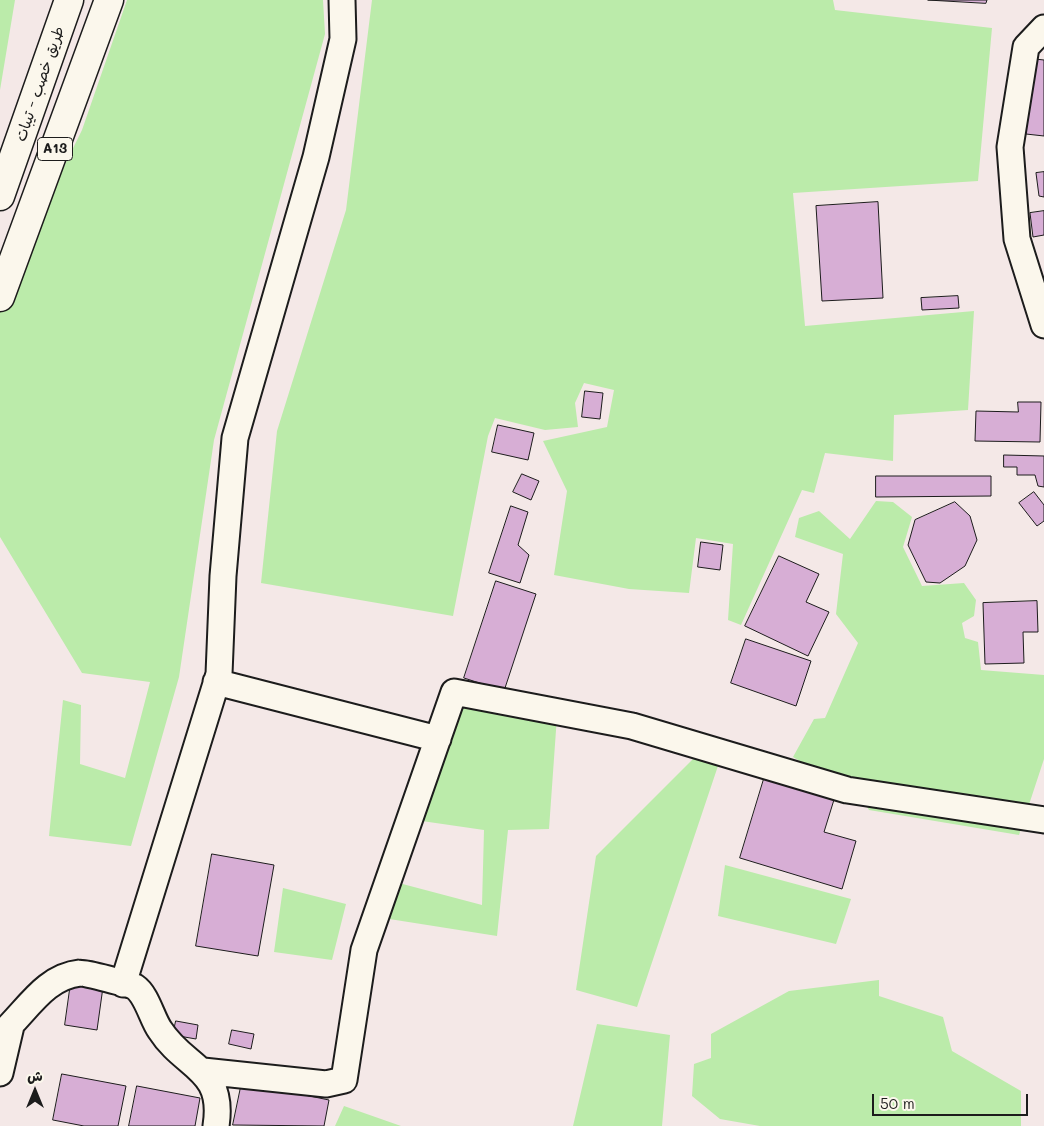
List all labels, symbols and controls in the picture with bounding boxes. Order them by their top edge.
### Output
street label: طريق خصب - تيبات [12,24,68,144]
road number: A13 [38,138,72,160]
north arrow [10,1066,60,1116]
text: ش [27,1066,43,1085]
scale bar [874,1084,1030,1116]
text: 50 m [880,1093,915,1113]

